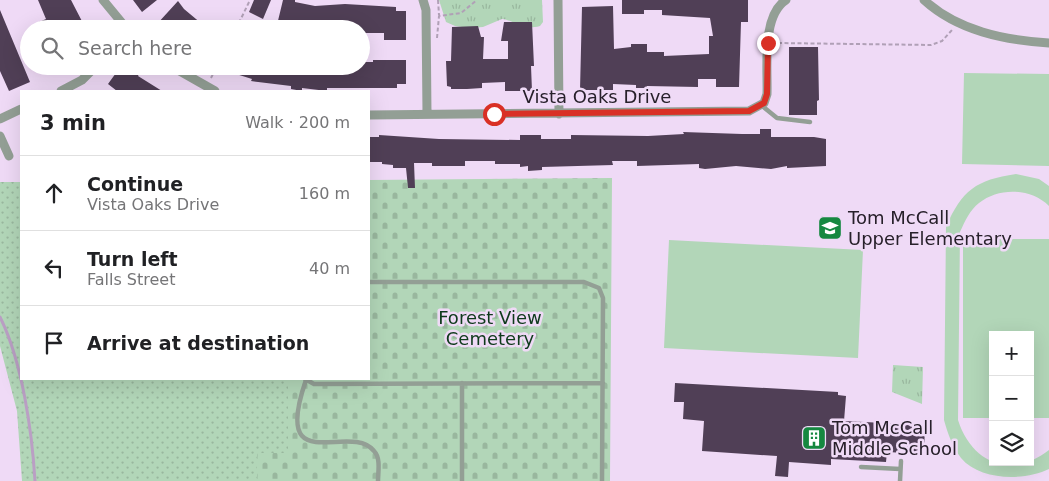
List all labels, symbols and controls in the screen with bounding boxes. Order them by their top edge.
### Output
search box [20,20,370,75]
route end [757,32,780,55]
icon: search [38,34,66,62]
text: Search here [78,37,192,59]
street label: Vista Oaks Drive [523,86,671,107]
route start [483,103,506,126]
text: 3 min [40,111,106,135]
text: Walk · 200 m [245,113,350,132]
text: Continue [87,173,183,195]
icon: ahead [40,179,68,207]
text: 160 m [299,184,350,203]
text: Vista Oaks Drive [87,195,219,214]
place label: Tom McCall Upper Elementary [847,207,1012,249]
school or university icon: Tom McCall Upper Elementary [817,215,843,241]
text: Turn left [87,248,178,270]
icon: left [40,254,68,282]
text: 40 m [309,259,350,278]
text: Falls Street [87,270,175,289]
park label: Forest View Cemetery [438,307,542,349]
icon: arrive [40,329,68,357]
map controls [989,331,1034,466]
button: + [989,331,1034,376]
text: Arrive at destination [87,332,309,354]
button: − [989,376,1034,421]
place label: Tom McCall Middle School [831,417,957,459]
button: layers [989,421,1034,466]
building icon: Tom McCall Middle School [801,425,827,451]

